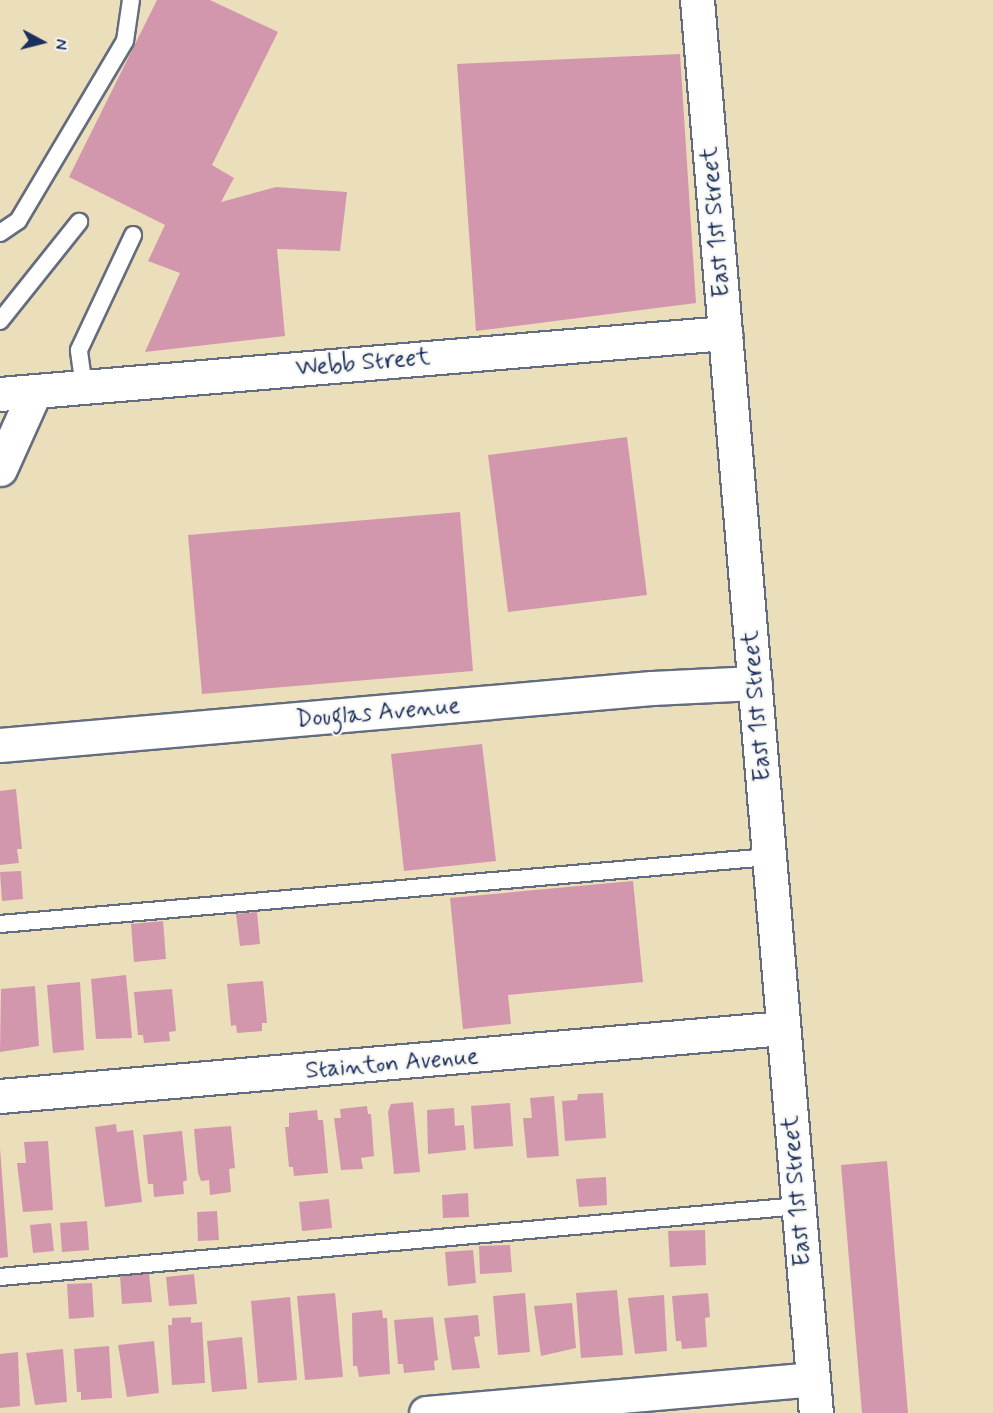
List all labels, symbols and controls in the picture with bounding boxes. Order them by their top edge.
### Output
north arrow [12,12,72,72]
text: N [49,38,71,51]
street label: East 1st Street [695,145,737,299]
street label: Webb Street [295,343,431,383]
street label: East 1st Street [736,629,778,783]
street label: Douglas Avenue [298,692,458,734]
street label: Stainton Avenue [303,1042,481,1086]
street label: East 1st Street [776,1114,818,1268]

